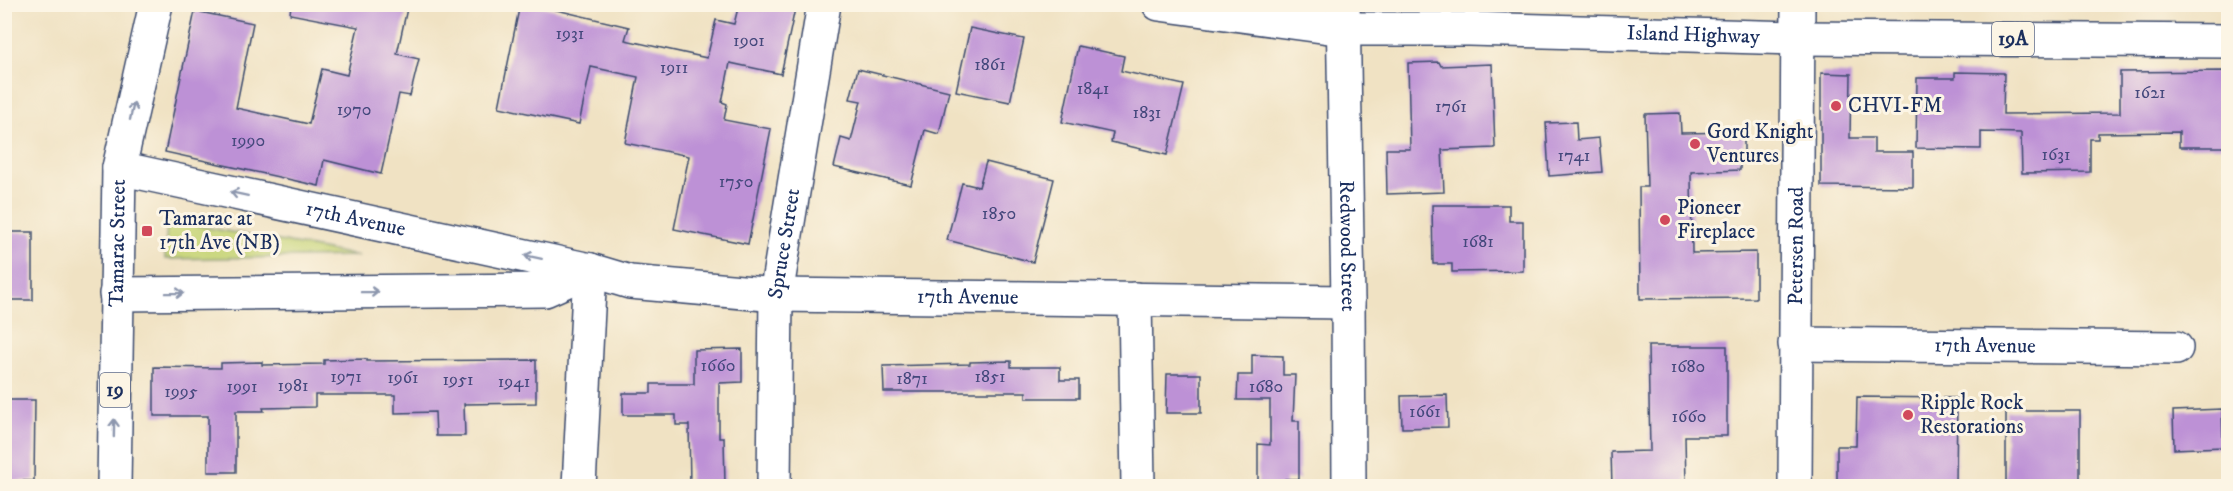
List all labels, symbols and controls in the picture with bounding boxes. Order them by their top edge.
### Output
street label: Island Highway [1626,20,1761,50]
road number: 19A [1992,22,2034,56]
house number: 1931 [556,23,584,45]
house number: 1901 [733,30,765,52]
house number: 1861 [974,54,1006,76]
house number: 1911 [660,57,688,79]
house number: 1841 [1077,78,1109,100]
house number: 1621 [2134,82,2166,104]
place label: CHVI-FM [1848,93,1942,119]
house number: 1761 [1435,96,1467,118]
house number: 1970 [337,99,371,121]
marker: CHVI-FM [1829,99,1843,113]
one-way arrow [127,102,138,121]
house number: 1831 [1133,102,1161,124]
place label: Gord Knight Ventures [1706,119,1814,169]
house number: 1990 [231,130,265,152]
marker: Gord Knight Ventures [1688,137,1702,151]
house number: 1631 [2041,144,2071,166]
house number: 1741 [1558,145,1590,167]
house number: 1750 [719,171,753,193]
street label: Tamarac Street [104,179,132,307]
street label: Redwood Street [1333,180,1361,312]
street label: Spruce Street [763,186,806,301]
street label: Petersen Road [1783,186,1810,305]
one-way arrow [230,188,250,199]
place label: Pioneer Fireplace [1677,195,1756,245]
street label: 17th Avenue [303,196,408,243]
house number: 1850 [982,203,1016,225]
place label: Tamarac at 17th Ave (NB) [159,206,280,256]
marker: Pioneer Fireplace [1658,213,1672,227]
marker: Tamarac at 17th Ave (NB) [140,224,154,238]
house number: 1681 [1462,231,1494,253]
one-way arrow [523,251,543,262]
street label: 17th Avenue [917,284,1019,311]
one-way arrow [359,286,379,297]
one-way arrow [164,287,184,299]
street label: 17th Avenue [1934,332,2036,360]
house number: 1660 [701,355,735,377]
house number: 1680 [1671,356,1705,378]
house number: 1971 [330,366,362,388]
house number: 1851 [974,366,1006,388]
house number: 1961 [387,367,419,389]
house number: 1871 [896,368,928,390]
house number: 1951 [442,369,474,391]
house number: 1941 [498,371,530,393]
road number: 19 [100,373,130,407]
house number: 1981 [277,375,309,397]
house number: 1991 [226,376,258,398]
house number: 1680 [1249,376,1283,398]
house number: 1995 [164,381,198,403]
place label: Ripple Rock Restorations [1920,390,2024,440]
house number: 1661 [1409,401,1441,423]
house number: 1660 [1672,406,1706,428]
marker: Ripple Rock Restorations [1901,408,1915,422]
one-way arrow [109,419,120,439]

